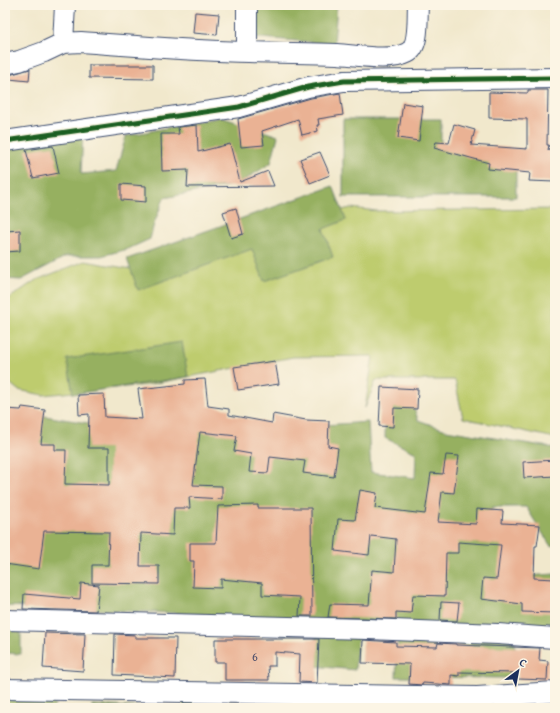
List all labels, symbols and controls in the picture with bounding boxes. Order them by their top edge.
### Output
house number: 6 [252,648,258,665]
north arrow [498,651,538,691]
text: С [516,654,530,671]

